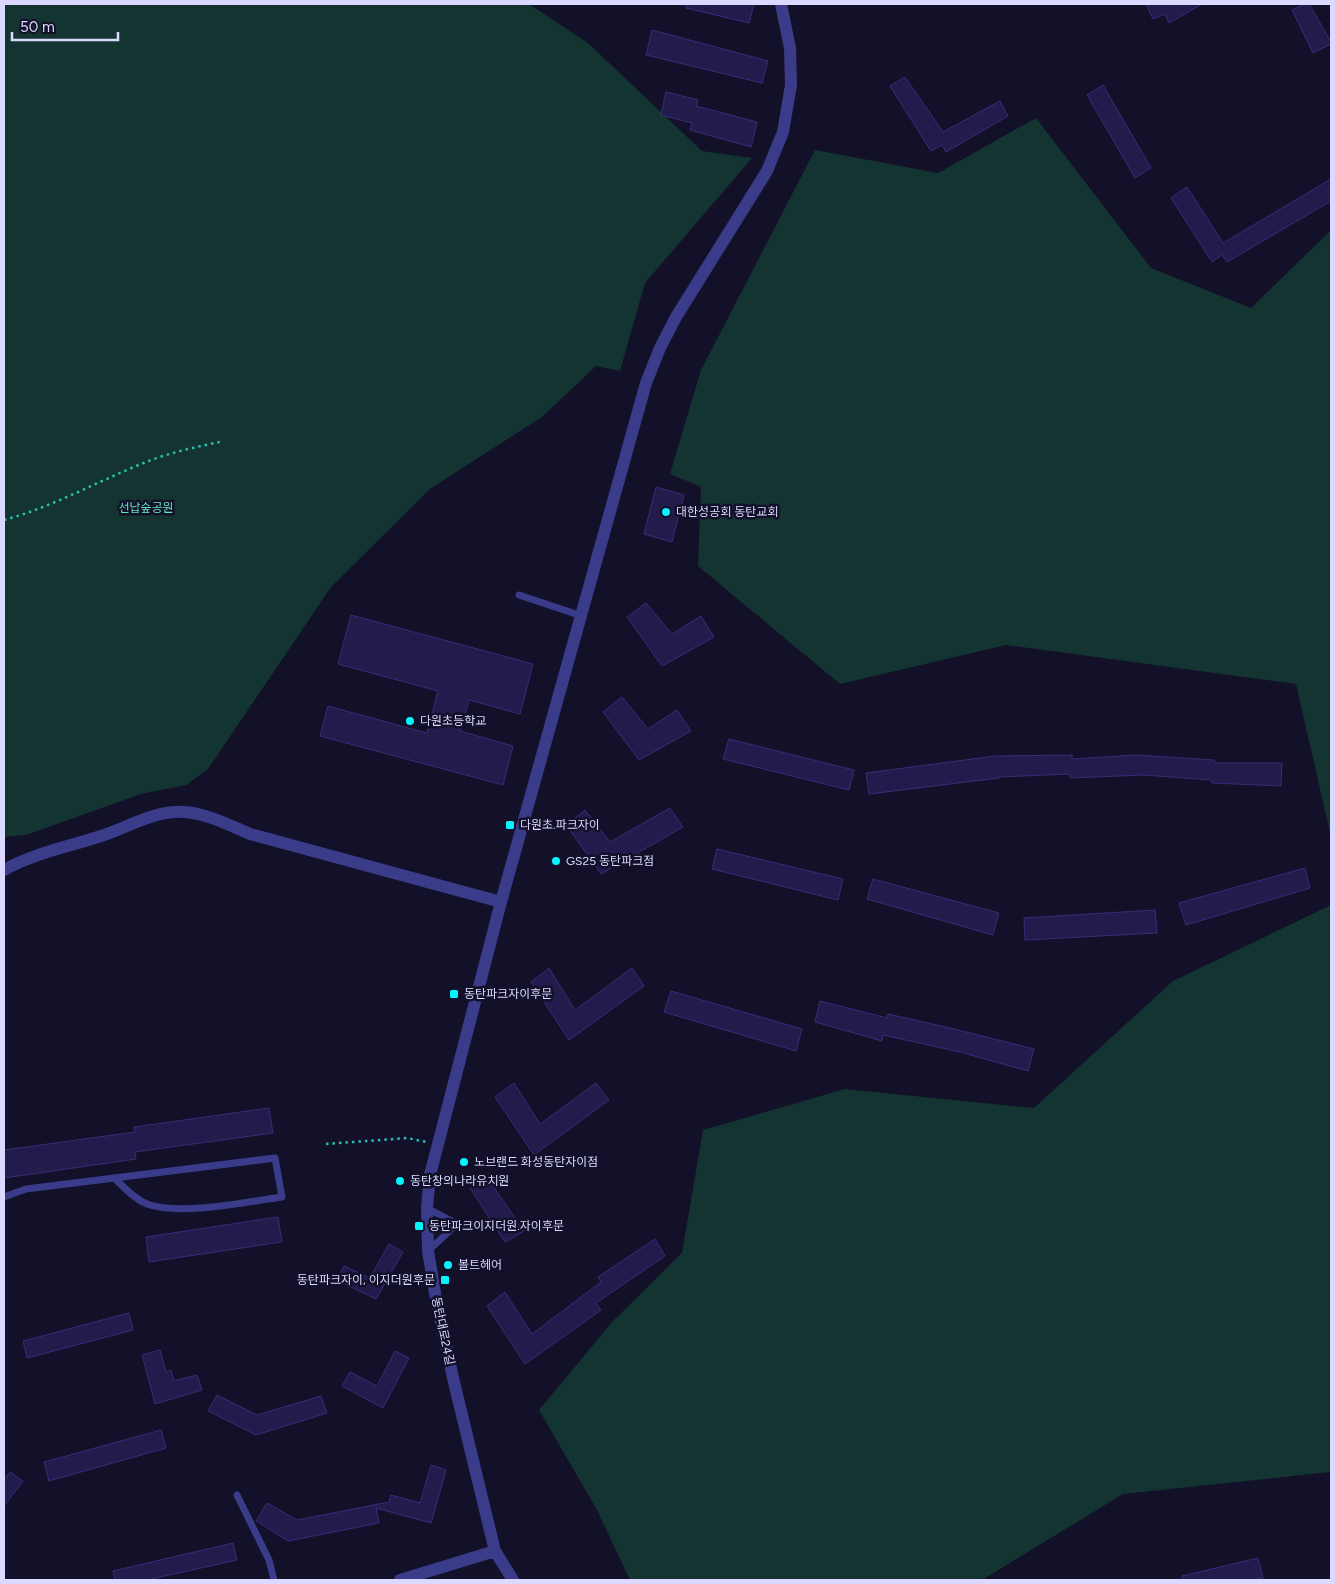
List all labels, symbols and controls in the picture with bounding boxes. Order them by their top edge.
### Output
scale bar [12,10,119,42]
text: 50 m [20,18,55,36]
park label: 선납숲공원 [118,501,174,515]
place label: 대한성공회 동탄교회 [676,505,778,519]
marker: 대한성공회 동탄교회 [660,506,672,518]
place label: 다원초등학교 [420,714,486,728]
marker: 다원초등학교 [404,715,416,727]
place label: 다원초.파크자이 [520,818,600,832]
marker: 다원초.파크자이 [504,819,516,831]
place label: GS25 동탄파크점 [566,854,654,868]
marker: GS25 동탄파크점 [550,855,562,867]
place label: 동탄파크자이후문 [464,987,552,1001]
marker: 동탄파크자이후문 [448,988,460,1000]
place label: 노브랜드 화성동탄자이점 [474,1155,598,1169]
marker: 노브랜드 화성동탄자이점 [458,1156,470,1168]
place label: 동탄창의나라유치원 [410,1174,509,1188]
marker: 동탄창의나라유치원 [394,1175,406,1187]
place label: 동탄파크이지더원.자이후문 [429,1219,564,1233]
marker: 동탄파크이지더원.자이후문 [413,1220,425,1232]
place label: 볼트헤어 [458,1258,502,1272]
marker: 볼트헤어 [442,1259,454,1271]
place label: 동탄파크자이, 이지더원후문 [297,1273,435,1287]
marker: 동탄파크자이, 이지더원후문 [439,1274,451,1286]
street label: 동탄대로24길 [429,1296,457,1366]

